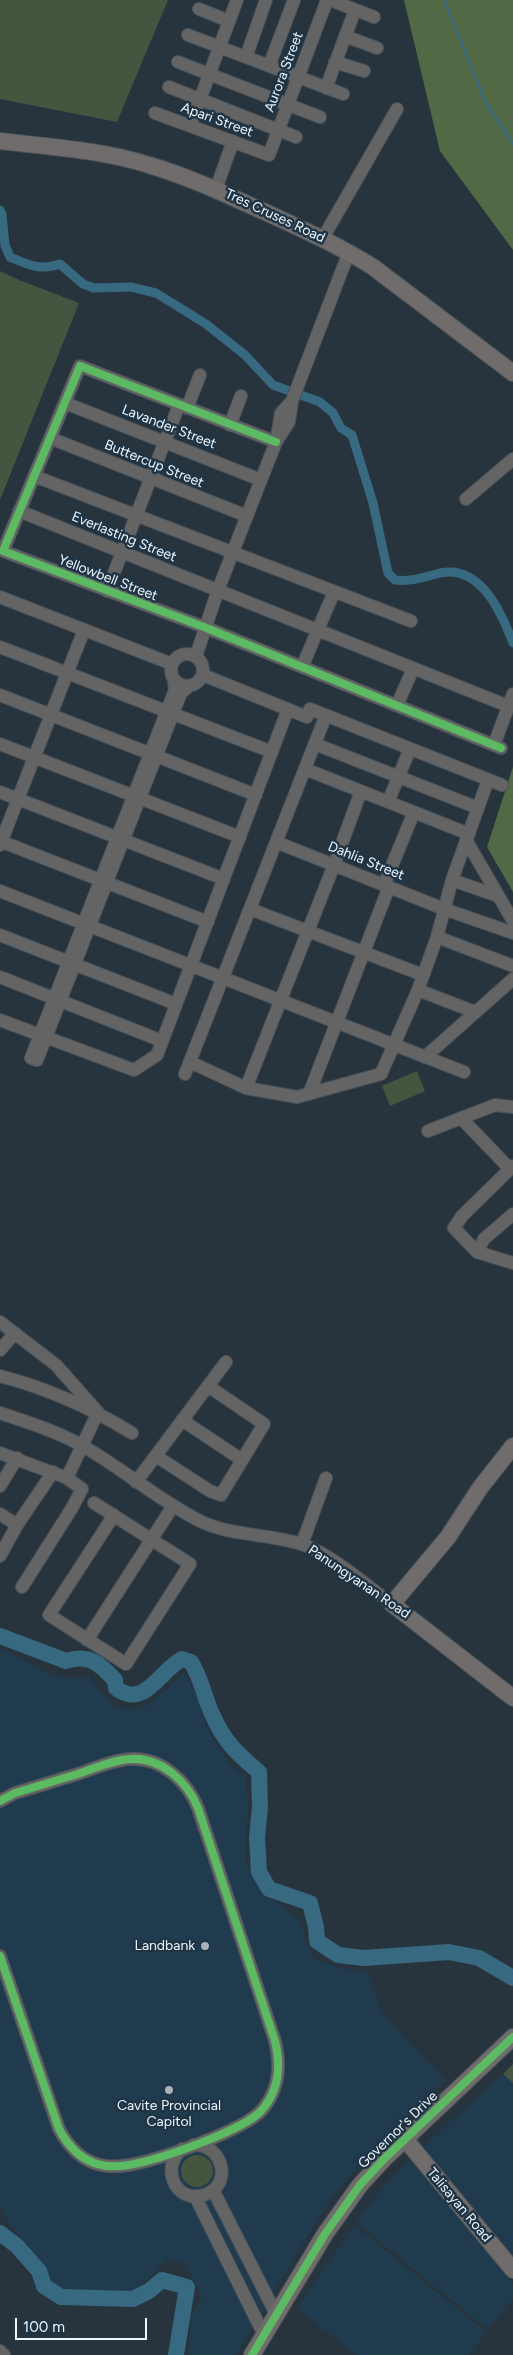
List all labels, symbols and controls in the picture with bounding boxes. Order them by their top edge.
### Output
street label: Aurora Street [261,29,307,115]
street label: Apari Street [179,99,255,141]
street label: Tres Cruses Road [222,185,328,247]
street label: Lavander Street [119,401,219,453]
street label: Buttercup Street [102,436,206,492]
street label: Everlasting Street [69,508,179,566]
street label: Yellowbell Street [56,551,160,605]
street label: Dahlia Street [325,838,407,884]
street label: Panungyanan Road [305,1542,413,1622]
place label: Landbank [135,1938,195,1954]
marker: Landbank [199,1940,211,1952]
marker: Cavite Provincial Capitol [163,2084,175,2096]
street label: Governor's Drive [355,2088,441,2172]
place label: Cavite Provincial Capitol [117,2098,221,2130]
street label: Talisayan Road [423,2164,495,2246]
scale bar [18,2308,150,2340]
text: 100 m [23,2318,65,2336]

